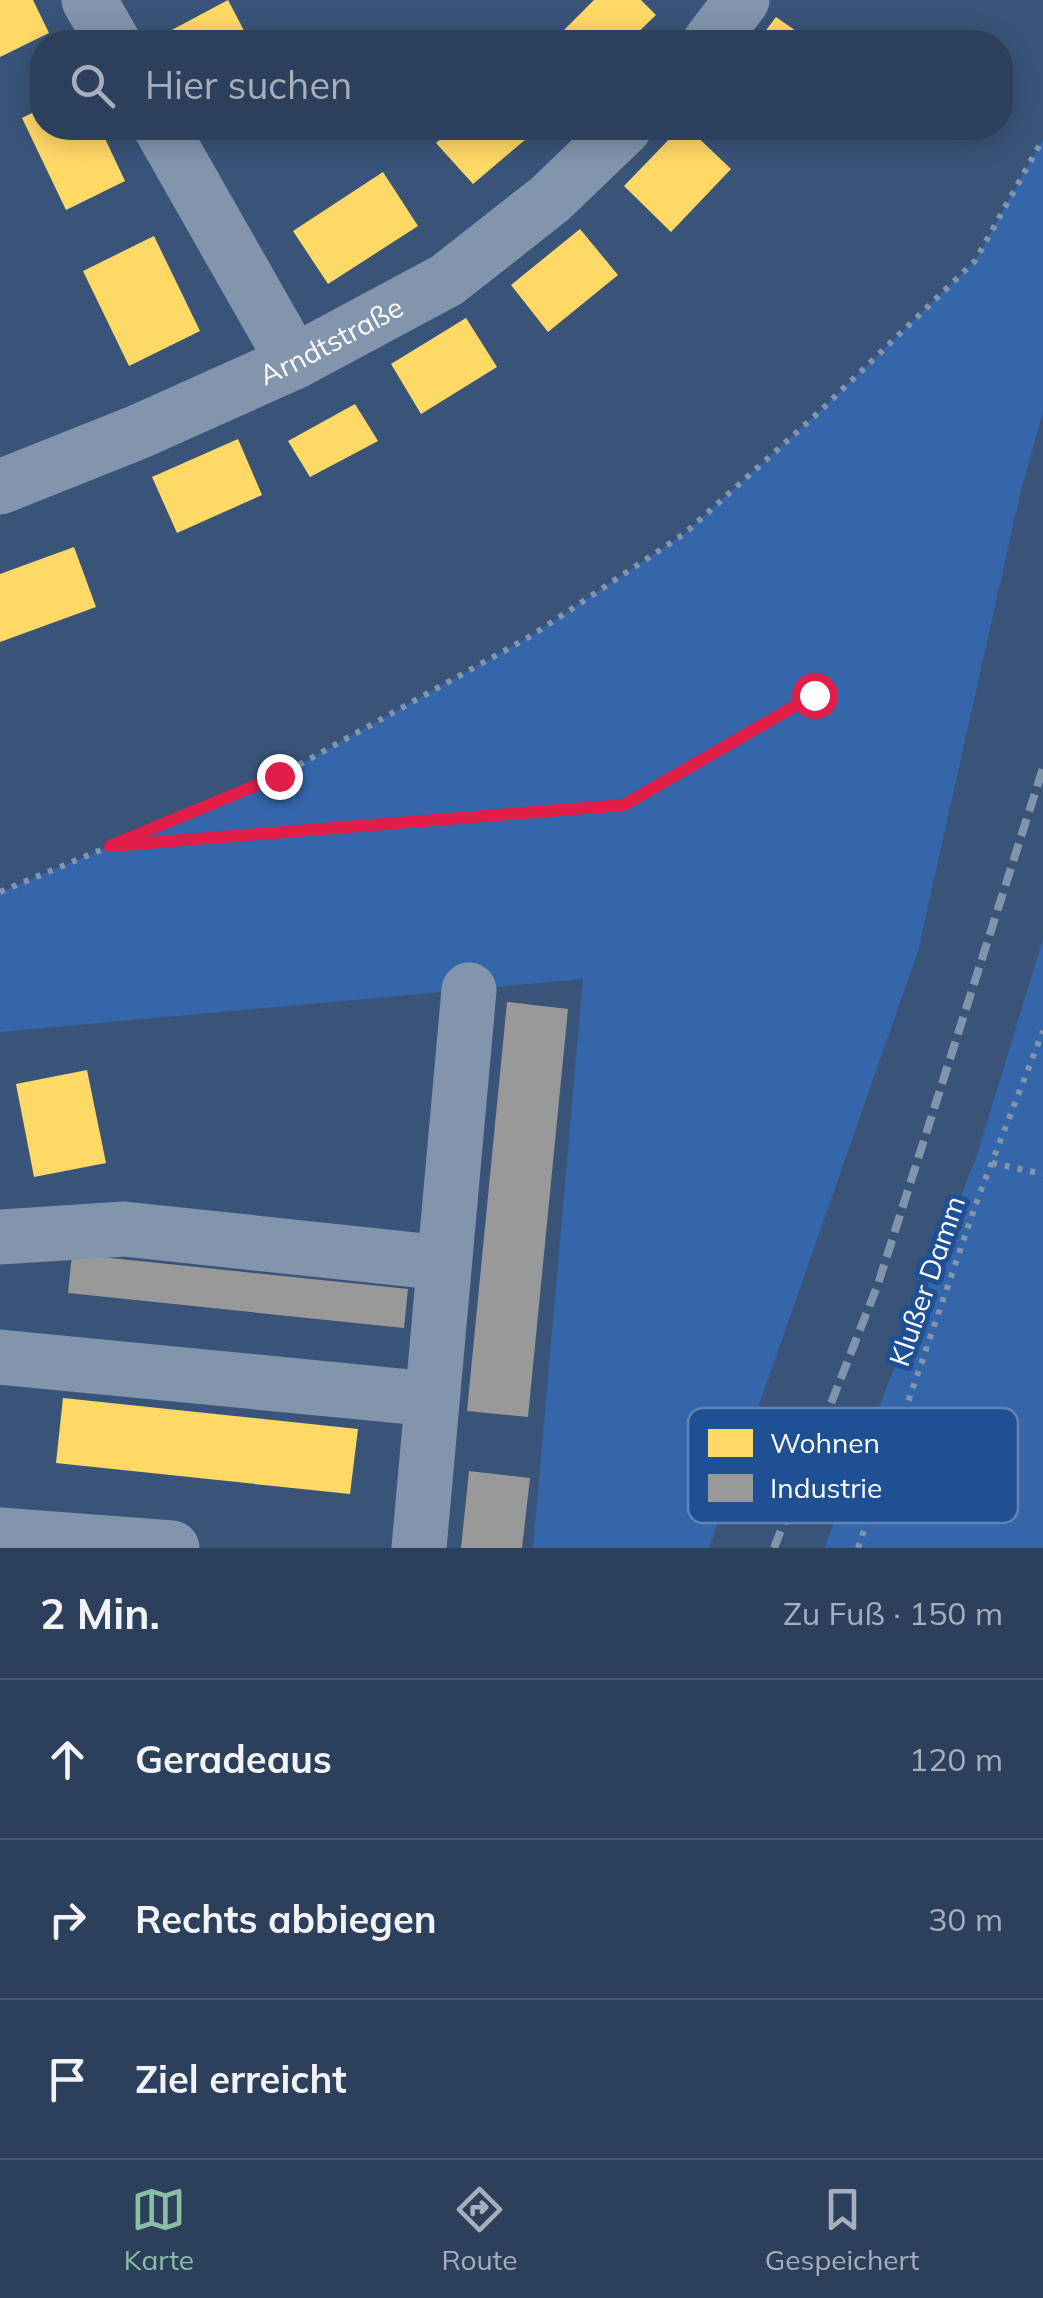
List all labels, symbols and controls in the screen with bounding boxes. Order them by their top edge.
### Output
search box [30,30,1013,140]
icon: search [65,58,120,113]
text: Hier suchen [145,61,352,109]
street label: Arndtstraße [254,289,409,392]
route start [792,673,838,719]
route end [257,754,303,800]
street label: Klußer Damm [881,1191,972,1371]
legend [688,1408,1018,1523]
text: Wohnen [770,1425,880,1460]
text: Industrie [770,1470,882,1505]
text: 2 Min. [40,1587,160,1640]
text: Zu Fuß · 150 m [783,1593,1003,1633]
icon: ahead [40,1732,95,1787]
text: Geradeaus [135,1735,332,1783]
text: 120 m [909,1739,1003,1779]
icon: right [40,1892,95,1947]
text: Rechts abbiegen [135,1895,437,1943]
text: 30 m [928,1899,1003,1939]
icon: arrive [40,2052,95,2107]
text: Ziel erreicht [135,2055,347,2103]
tab: Karte [124,2182,194,2277]
tab: Route [441,2182,517,2277]
tab: Gespeichert [765,2182,919,2277]

